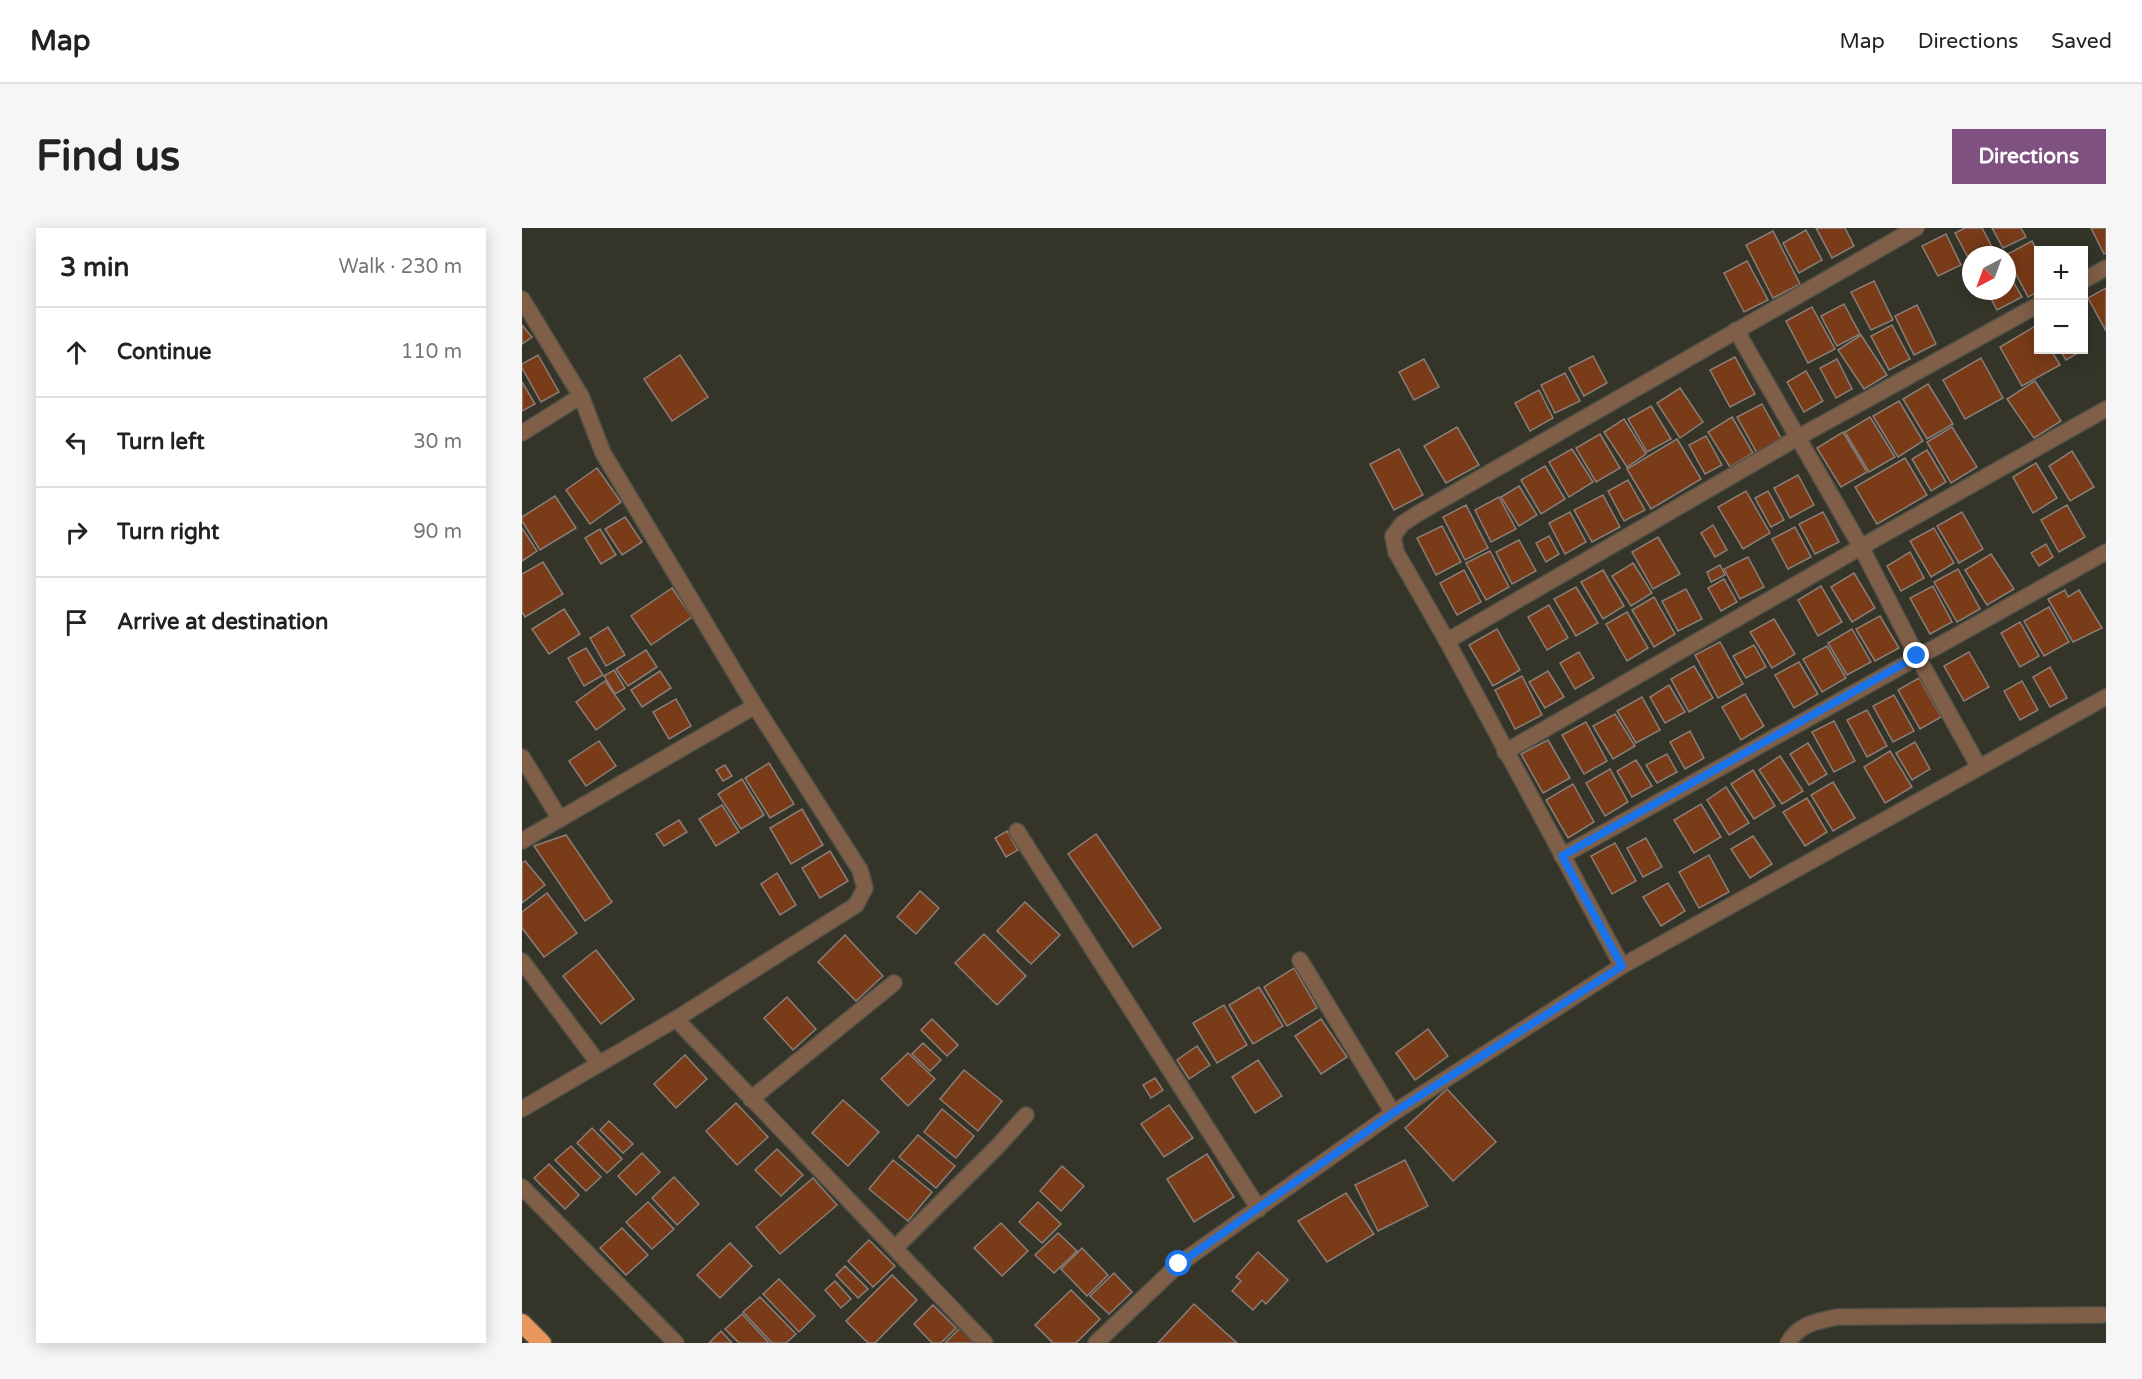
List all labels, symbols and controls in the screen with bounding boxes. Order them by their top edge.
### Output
text: Map [30,24,90,58]
text: Map [1839,29,1885,54]
text: Directions [1918,29,2018,54]
text: Saved [2051,29,2112,54]
button: Directions [1952,129,2106,184]
text: Find us [36,131,180,182]
north arrow [1962,246,2016,300]
map controls [2034,246,2088,354]
button: + [2034,246,2088,300]
text: 3 min [60,252,129,283]
text: Walk · 230 m [339,255,462,279]
button: − [2034,300,2088,354]
icon: ahead [60,336,93,369]
text: Continue [117,339,212,365]
text: 110 m [401,340,462,364]
icon: left [60,426,93,459]
text: Turn left [117,429,205,455]
text: 30 m [413,430,462,454]
icon: right [60,516,93,549]
text: Turn right [117,519,219,545]
text: 90 m [413,520,462,544]
icon: arrive [60,606,93,639]
text: Arrive at destination [117,609,328,635]
route end [1903,642,1929,668]
route start [1165,1250,1191,1276]

